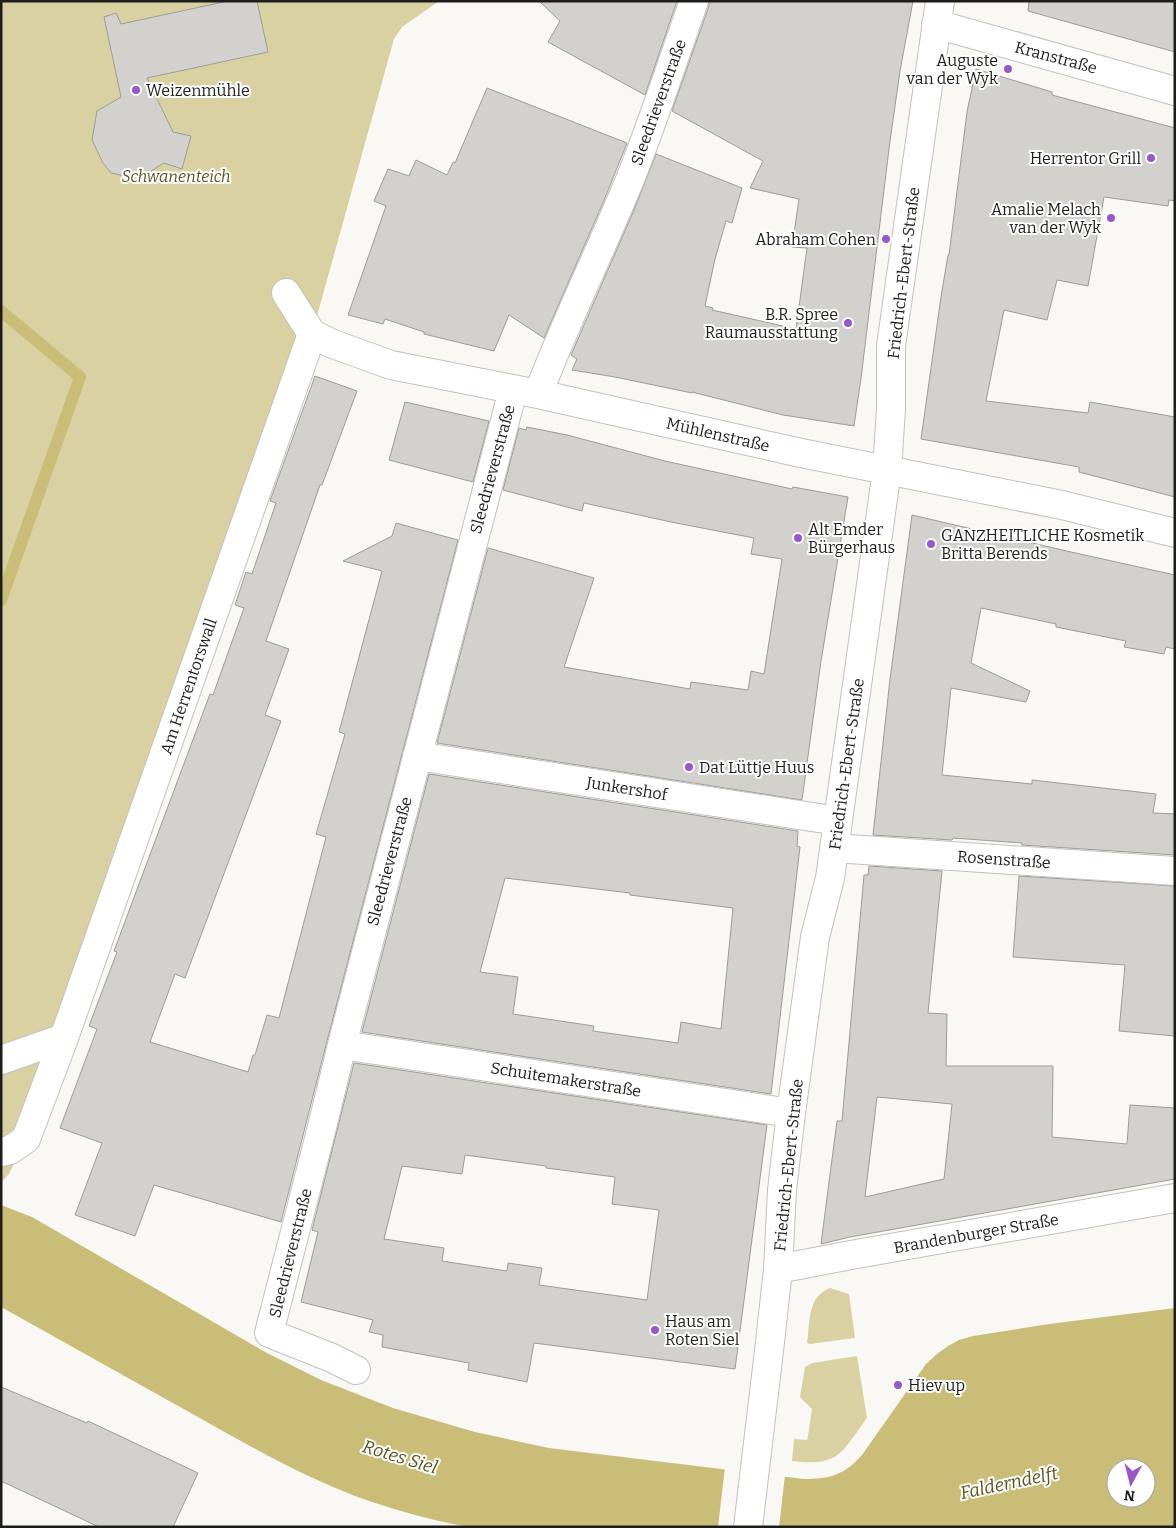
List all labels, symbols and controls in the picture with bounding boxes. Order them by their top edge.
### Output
street label: Sleedrieverstraße [627,37,690,168]
street label: Kranstraße [1013,37,1099,78]
place label: Auguste van der Wyk [906,51,998,88]
marker: Auguste van der Wyk [1002,63,1014,75]
place label: Weizenmühle [146,81,250,100]
marker: Weizenmühle [130,84,142,96]
place label: Herrentor Grill [1030,149,1141,168]
marker: Herrentor Grill [1145,152,1157,164]
park label: Schwanenteich [121,167,231,186]
street label: Friedrich-Ebert-Straße [884,186,923,360]
place label: Amalie Melach van der Wyk [991,200,1101,237]
marker: Amalie Melach van der Wyk [1105,212,1117,224]
place label: Abraham Cohen [755,230,876,249]
marker: Abraham Cohen [880,233,892,245]
place label: B.R. Spree Raumausstattung [705,305,838,342]
marker: B.R. Spree Raumausstattung [842,317,854,329]
street label: Sleedrieverstraße [466,403,519,536]
street label: Mühlenstraße [664,413,771,456]
place label: Alt Emder Bürgerhaus [808,520,895,557]
place label: GANZHEITLICHE Kosmetik Britta Berends [941,526,1144,563]
marker: Alt Emder Bürgerhaus [792,532,804,544]
marker: GANZHEITLICHE Kosmetik Britta Berends [925,538,937,550]
street label: Am Herrentorswall [156,615,221,757]
street label: Friedrich-Ebert-Straße [825,677,868,851]
place label: Dat Lüttje Huus [699,758,814,777]
marker: Dat Lüttje Huus [683,761,695,773]
street label: Junkershof [584,773,670,804]
street label: Sleedrieverstraße [363,795,416,928]
street label: Rosenstraße [957,847,1051,872]
street label: Schuitemakerstraße [489,1058,643,1101]
street label: Friedrich-Ebert-Straße [770,1078,807,1252]
street label: Sleedrieverstraße [265,1186,316,1320]
street label: Brandenburger Straße [892,1210,1060,1257]
place label: Haus am Roten Siel [665,1312,740,1349]
marker: Haus am Roten Siel [649,1324,661,1336]
place label: Hiev up [908,1376,965,1395]
marker: Hiev up [892,1379,904,1391]
water label: Rotes Siel [360,1435,440,1479]
north arrow [1106,1458,1156,1508]
water label: Falderndelft [958,1462,1060,1504]
text: N [1123,1486,1136,1505]

